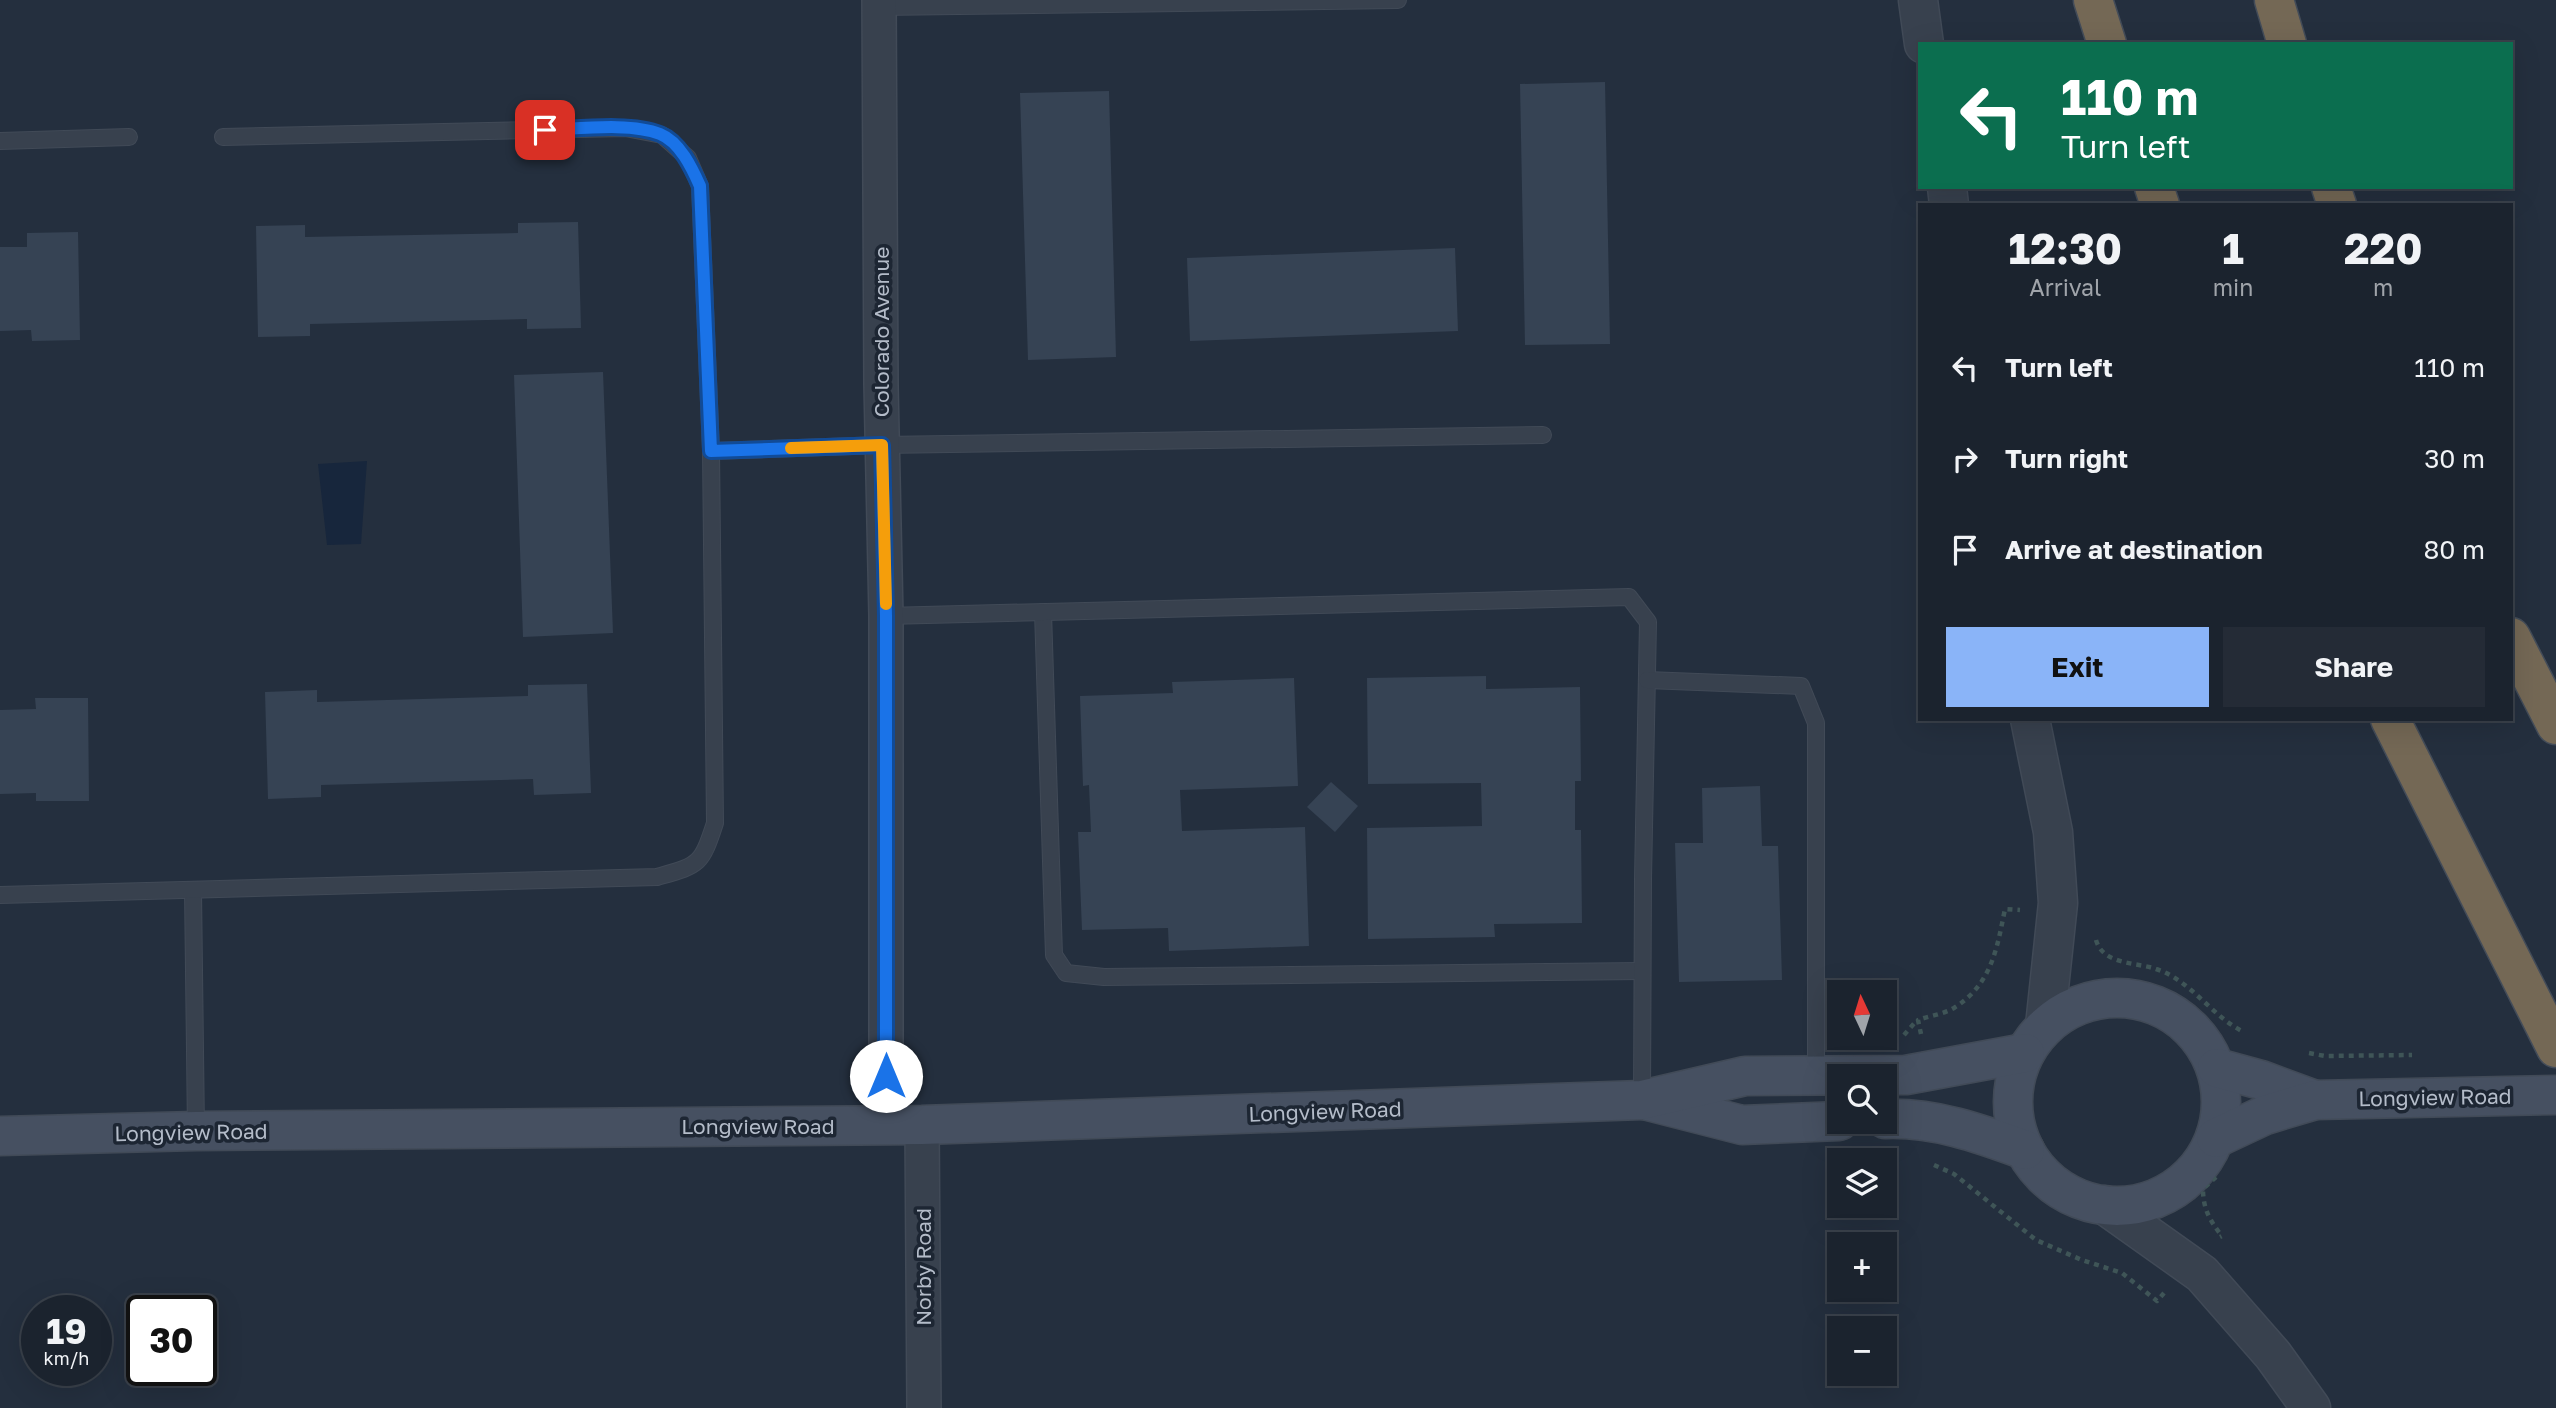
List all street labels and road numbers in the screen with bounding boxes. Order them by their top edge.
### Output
street label: Colorado Avenue [868,247,894,417]
street label: Longview Road [2358,1083,2512,1111]
street label: Longview Road [1248,1095,1402,1127]
street label: Longview Road [681,1113,835,1139]
street label: Longview Road [114,1118,268,1146]
street label: Norby Road [910,1208,936,1326]

